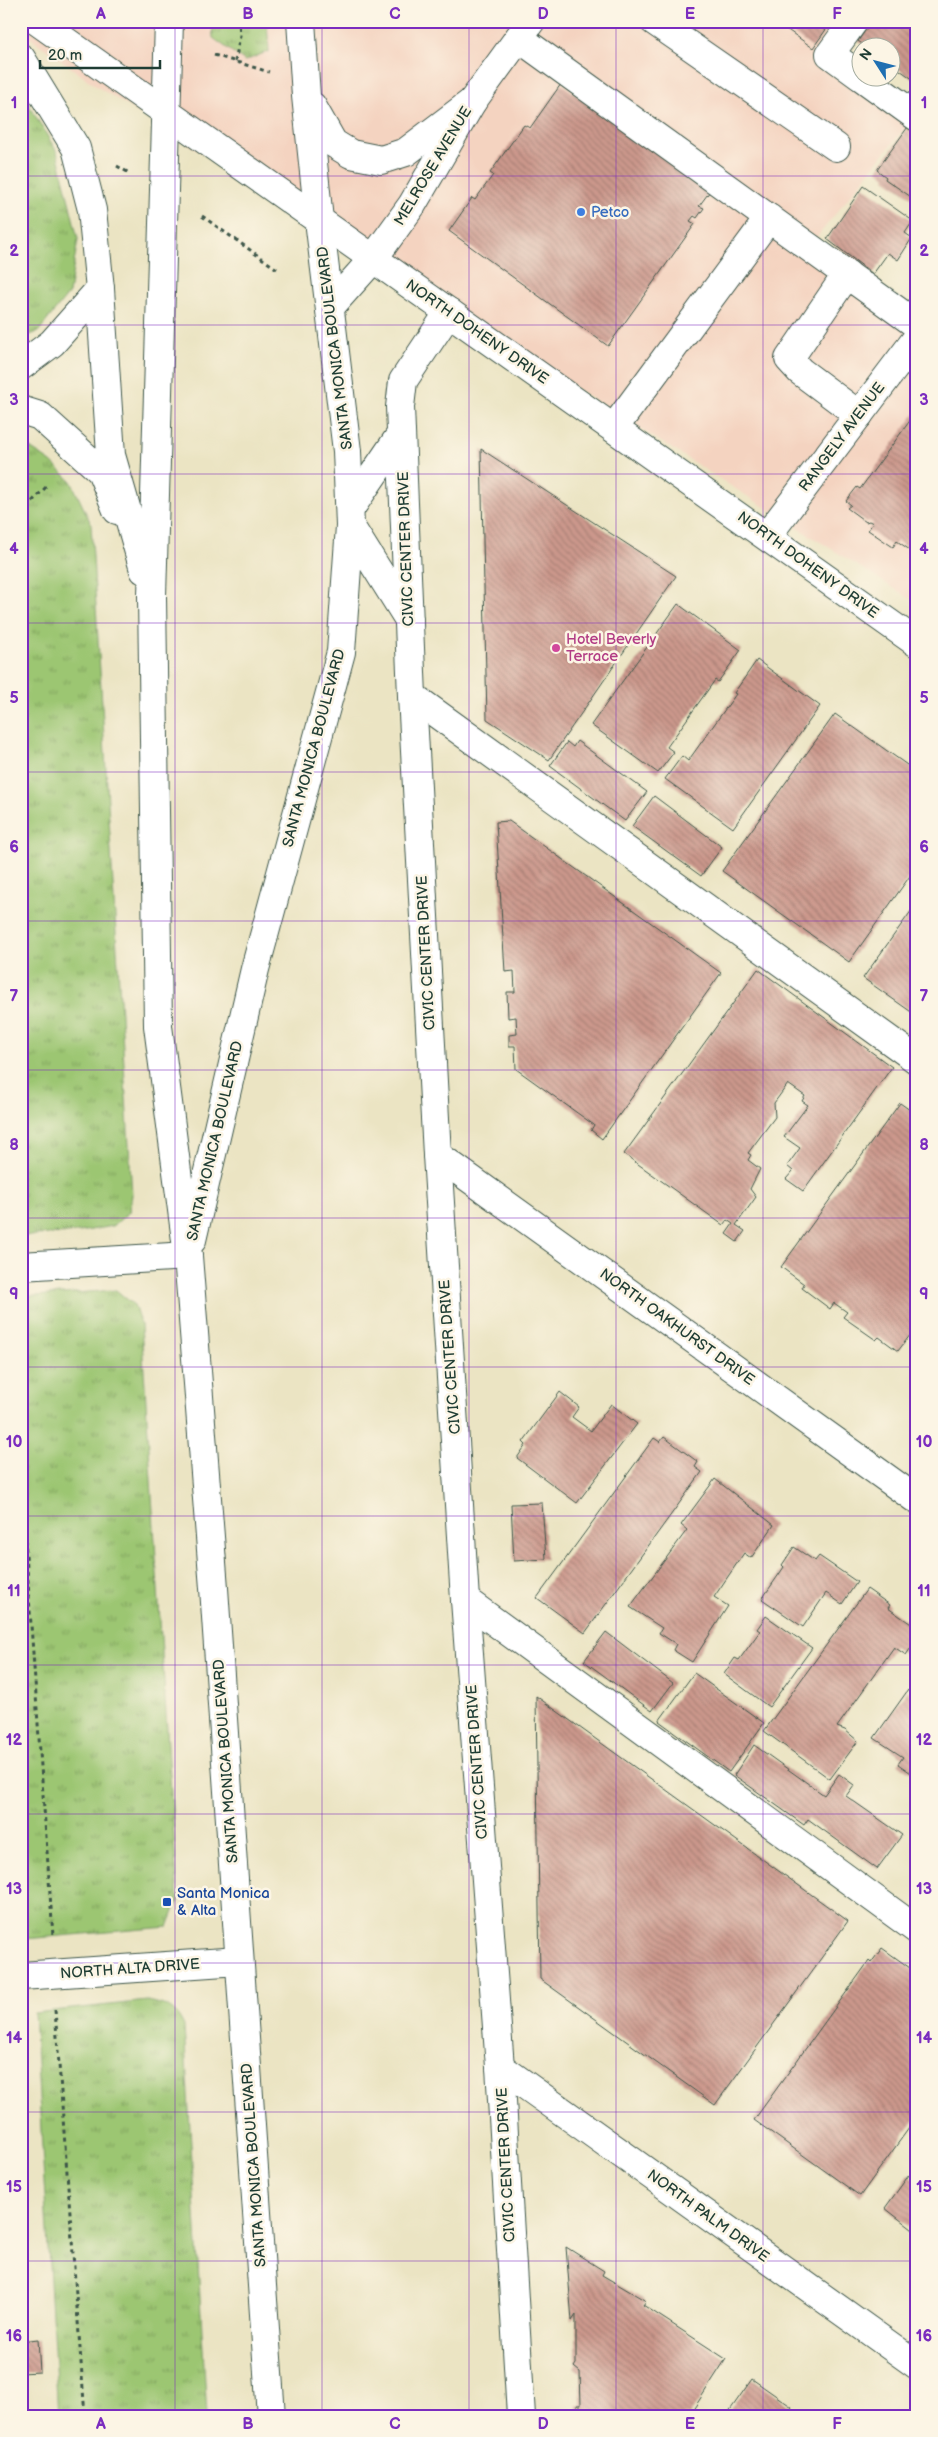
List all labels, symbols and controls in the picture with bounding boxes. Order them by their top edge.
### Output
text: A [95,5,106,24]
text: B [242,5,254,24]
text: C [389,5,401,24]
text: D [537,5,549,24]
text: E [685,5,695,24]
text: F [832,5,842,24]
scale bar [40,38,160,70]
north arrow [850,38,900,88]
text: N [856,45,876,64]
text: 20 m [48,46,82,65]
text: 1 [11,94,17,113]
text: 1 [921,94,927,113]
street label: MELROSE AVENUE [390,103,476,229]
place label: Petco [591,203,629,222]
marker: Petco [575,206,587,218]
text: 2 [9,242,19,261]
text: 2 [919,242,929,261]
street label: SANTA MONICA BOULEVARD [313,245,357,451]
street label: NORTH DOHENY DRIVE [402,275,552,389]
street label: RANGELY AVENUE [795,379,889,495]
text: 3 [9,391,19,410]
text: 3 [919,391,929,410]
street label: CIVIC CENTER DRIVE [394,471,418,627]
street label: NORTH DOHENY DRIVE [734,507,882,623]
text: 4 [9,540,19,559]
text: 4 [919,540,929,559]
place label: Hotel Beverly Terrace [566,630,657,666]
marker: Hotel Beverly Terrace [550,642,562,654]
street label: SANTA MONICA BOULEVARD [278,647,350,849]
text: 5 [9,689,19,708]
text: 5 [919,689,929,708]
text: 6 [9,838,19,857]
text: 6 [919,838,929,857]
street label: CIVIC CENTER DRIVE [412,875,440,1031]
text: 7 [10,987,19,1006]
text: 7 [920,987,929,1006]
street label: SANTA MONICA BOULEVARD [183,1039,247,1243]
text: 8 [9,1136,19,1155]
text: 8 [919,1136,929,1155]
street label: NORTH OAKHURST DRIVE [596,1264,758,1390]
street label: CIVIC CENTER DRIVE [435,1279,465,1435]
text: 9 [9,1285,19,1304]
text: 9 [919,1285,929,1304]
text: 10 [6,1433,22,1452]
text: 10 [916,1433,932,1452]
text: 11 [7,1582,21,1601]
text: 11 [917,1582,931,1601]
street label: SANTA MONICA BOULEVARD [209,1658,243,1864]
street label: CIVIC CENTER DRIVE [462,1684,492,1840]
text: 12 [6,1731,23,1750]
text: 12 [916,1731,933,1750]
text: 13 [6,1880,22,1899]
text: 13 [916,1880,932,1899]
place label: Santa Monica & Alta [177,1884,270,1920]
marker: Santa Monica & Alta [161,1896,173,1908]
street label: NORTH ALTA DRIVE [59,1955,201,1983]
text: 14 [6,2029,23,2048]
text: 14 [916,2029,933,2048]
street label: SANTA MONICA BOULEVARD [237,2062,271,2268]
street label: CIVIC CENTER DRIVE [492,2087,520,2243]
street label: NORTH PALM DRIVE [643,2165,773,2267]
text: 15 [6,2178,22,2197]
text: 15 [916,2178,932,2197]
text: 16 [6,2327,23,2346]
text: 16 [916,2327,933,2346]
text: A [95,2415,106,2434]
text: B [242,2415,254,2434]
text: C [389,2415,401,2434]
text: D [537,2415,549,2434]
text: E [685,2415,695,2434]
text: F [832,2415,842,2434]

